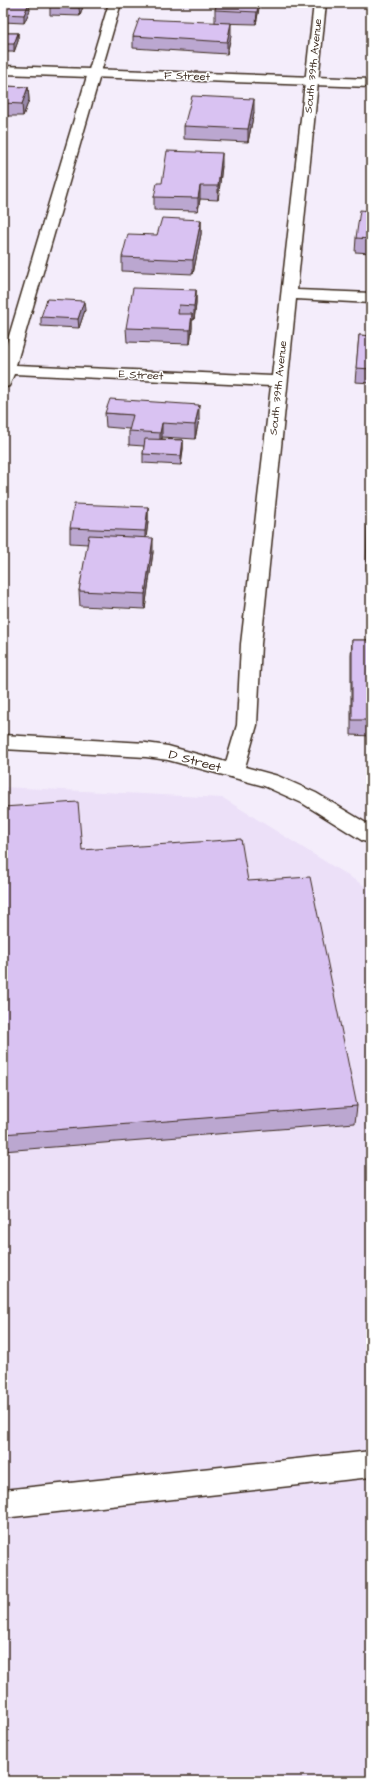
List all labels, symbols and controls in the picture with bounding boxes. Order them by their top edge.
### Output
street label: South 39th Avenue [301,18,325,114]
street label: F Street [164,68,211,84]
street label: South 39th Avenue [266,340,290,436]
street label: E Street [118,366,164,384]
street label: D Street [167,745,224,777]

